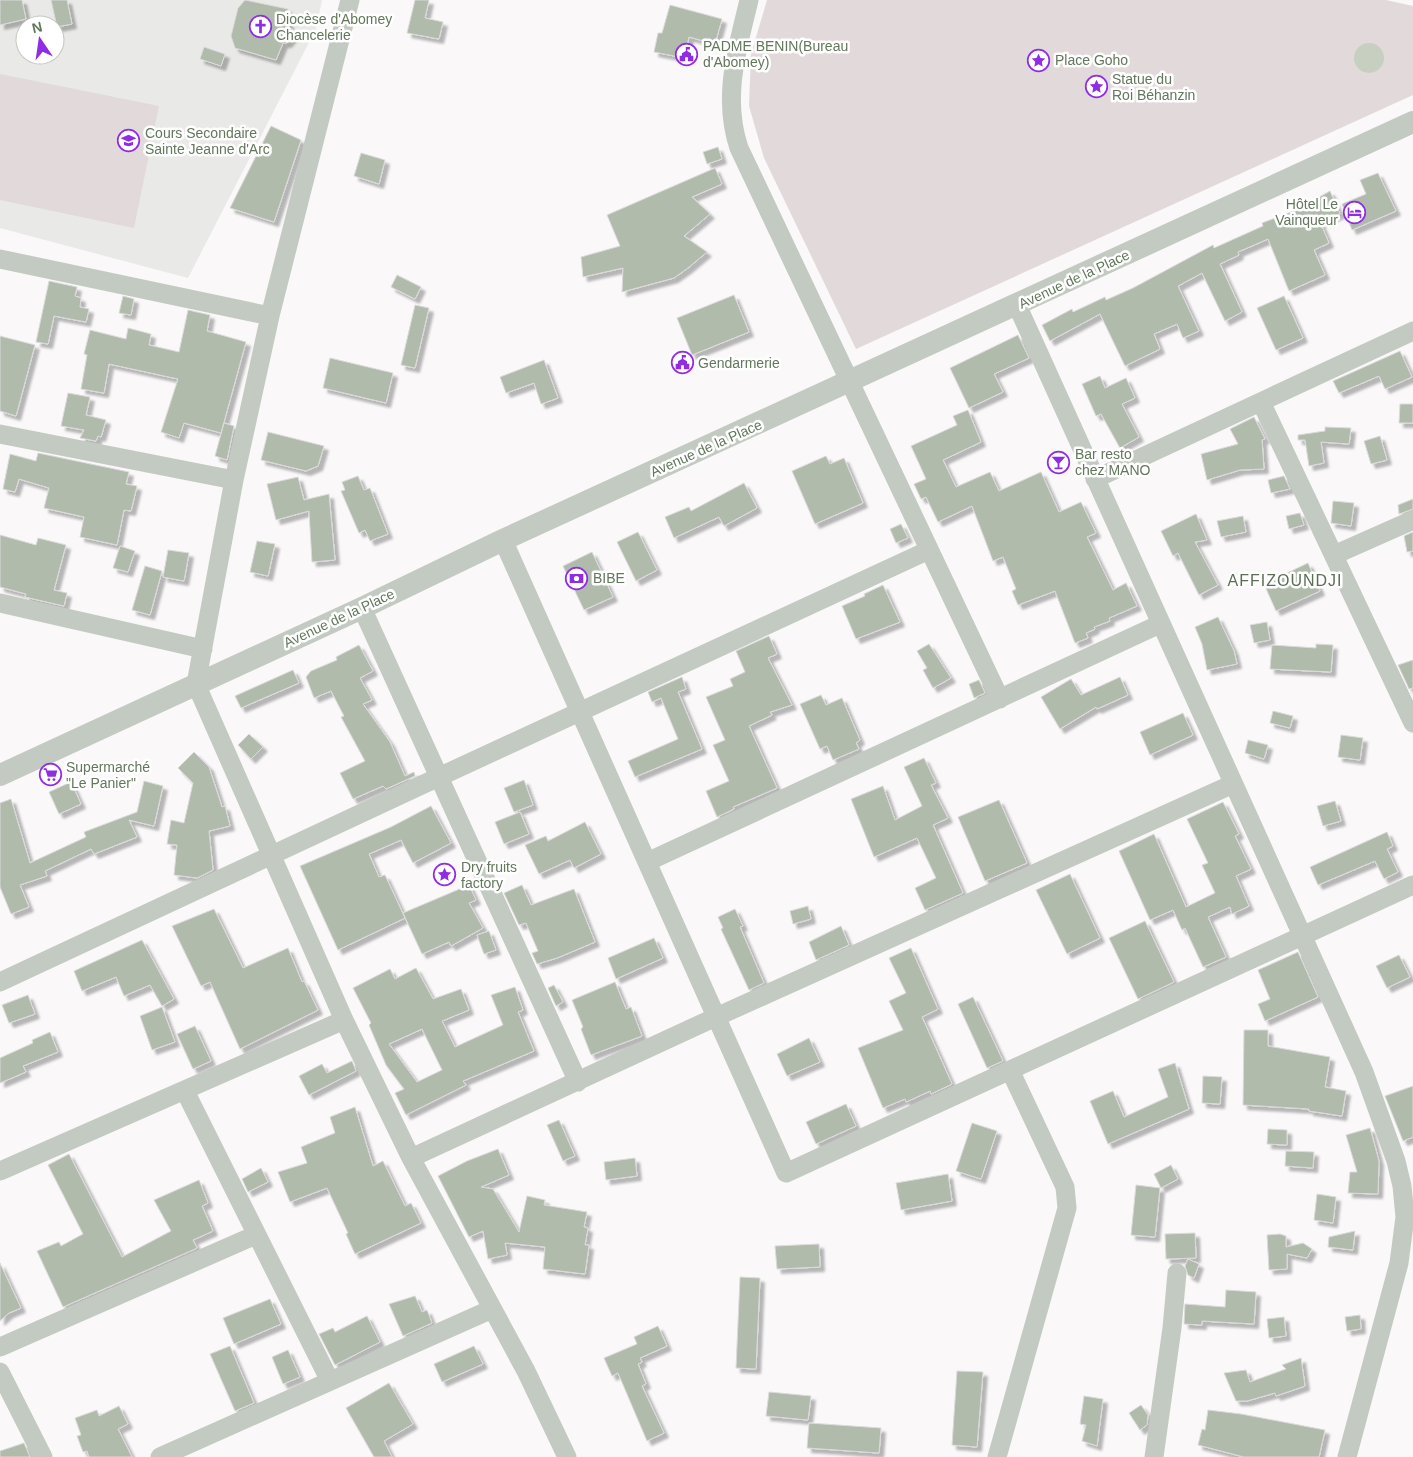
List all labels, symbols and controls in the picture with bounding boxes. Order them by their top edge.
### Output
place label: Diocèse d'Abomey Chancelerie [276,11,392,43]
north arrow [15,15,65,65]
church icon: Diocèse d'Abomey Chancelerie [248,15,272,39]
text: N [30,18,44,36]
place label: PADME BENIN(Bureau d'Abomey) [703,38,848,70]
public building icon: PADME BENIN(Bureau d'Abomey) [675,42,699,66]
place icon: Place Goho [1027,48,1051,72]
place label: Place Goho [1055,52,1128,68]
place label: Statue du Roi Béhanzin [1112,71,1195,103]
place icon: Statue du Roi Béhanzin [1084,75,1108,99]
place label: Cours Secondaire Sainte Jeanne d'Arc [145,125,270,157]
school or university icon: Cours Secondaire Sainte Jeanne d'Arc [117,129,141,153]
place label: Hôtel Le Vainqueur [1275,196,1338,228]
hotel icon: Hôtel Le Vainqueur [1342,200,1366,224]
street label: Avenue de la Place [1016,246,1132,312]
public building icon: Gendarmerie [670,351,694,375]
place label: Gendarmerie [698,355,780,371]
street label: Avenue de la Place [648,416,764,480]
place label: Bar resto chez MANO [1075,446,1151,478]
bar icon: Bar resto chez MANO [1047,450,1071,474]
bank icon: BIBE [565,566,589,590]
place label: BIBE [593,570,625,586]
district label: AFFIZOUNDJI [1228,572,1343,589]
street label: Avenue de la Place [281,585,397,651]
place label: Supermarché "Le Panier" [66,759,150,791]
supermarket icon: Supermarché "Le Panier" [38,763,62,787]
place label: Dry fruits factory [461,859,517,891]
place icon: Dry fruits factory [433,863,457,887]

